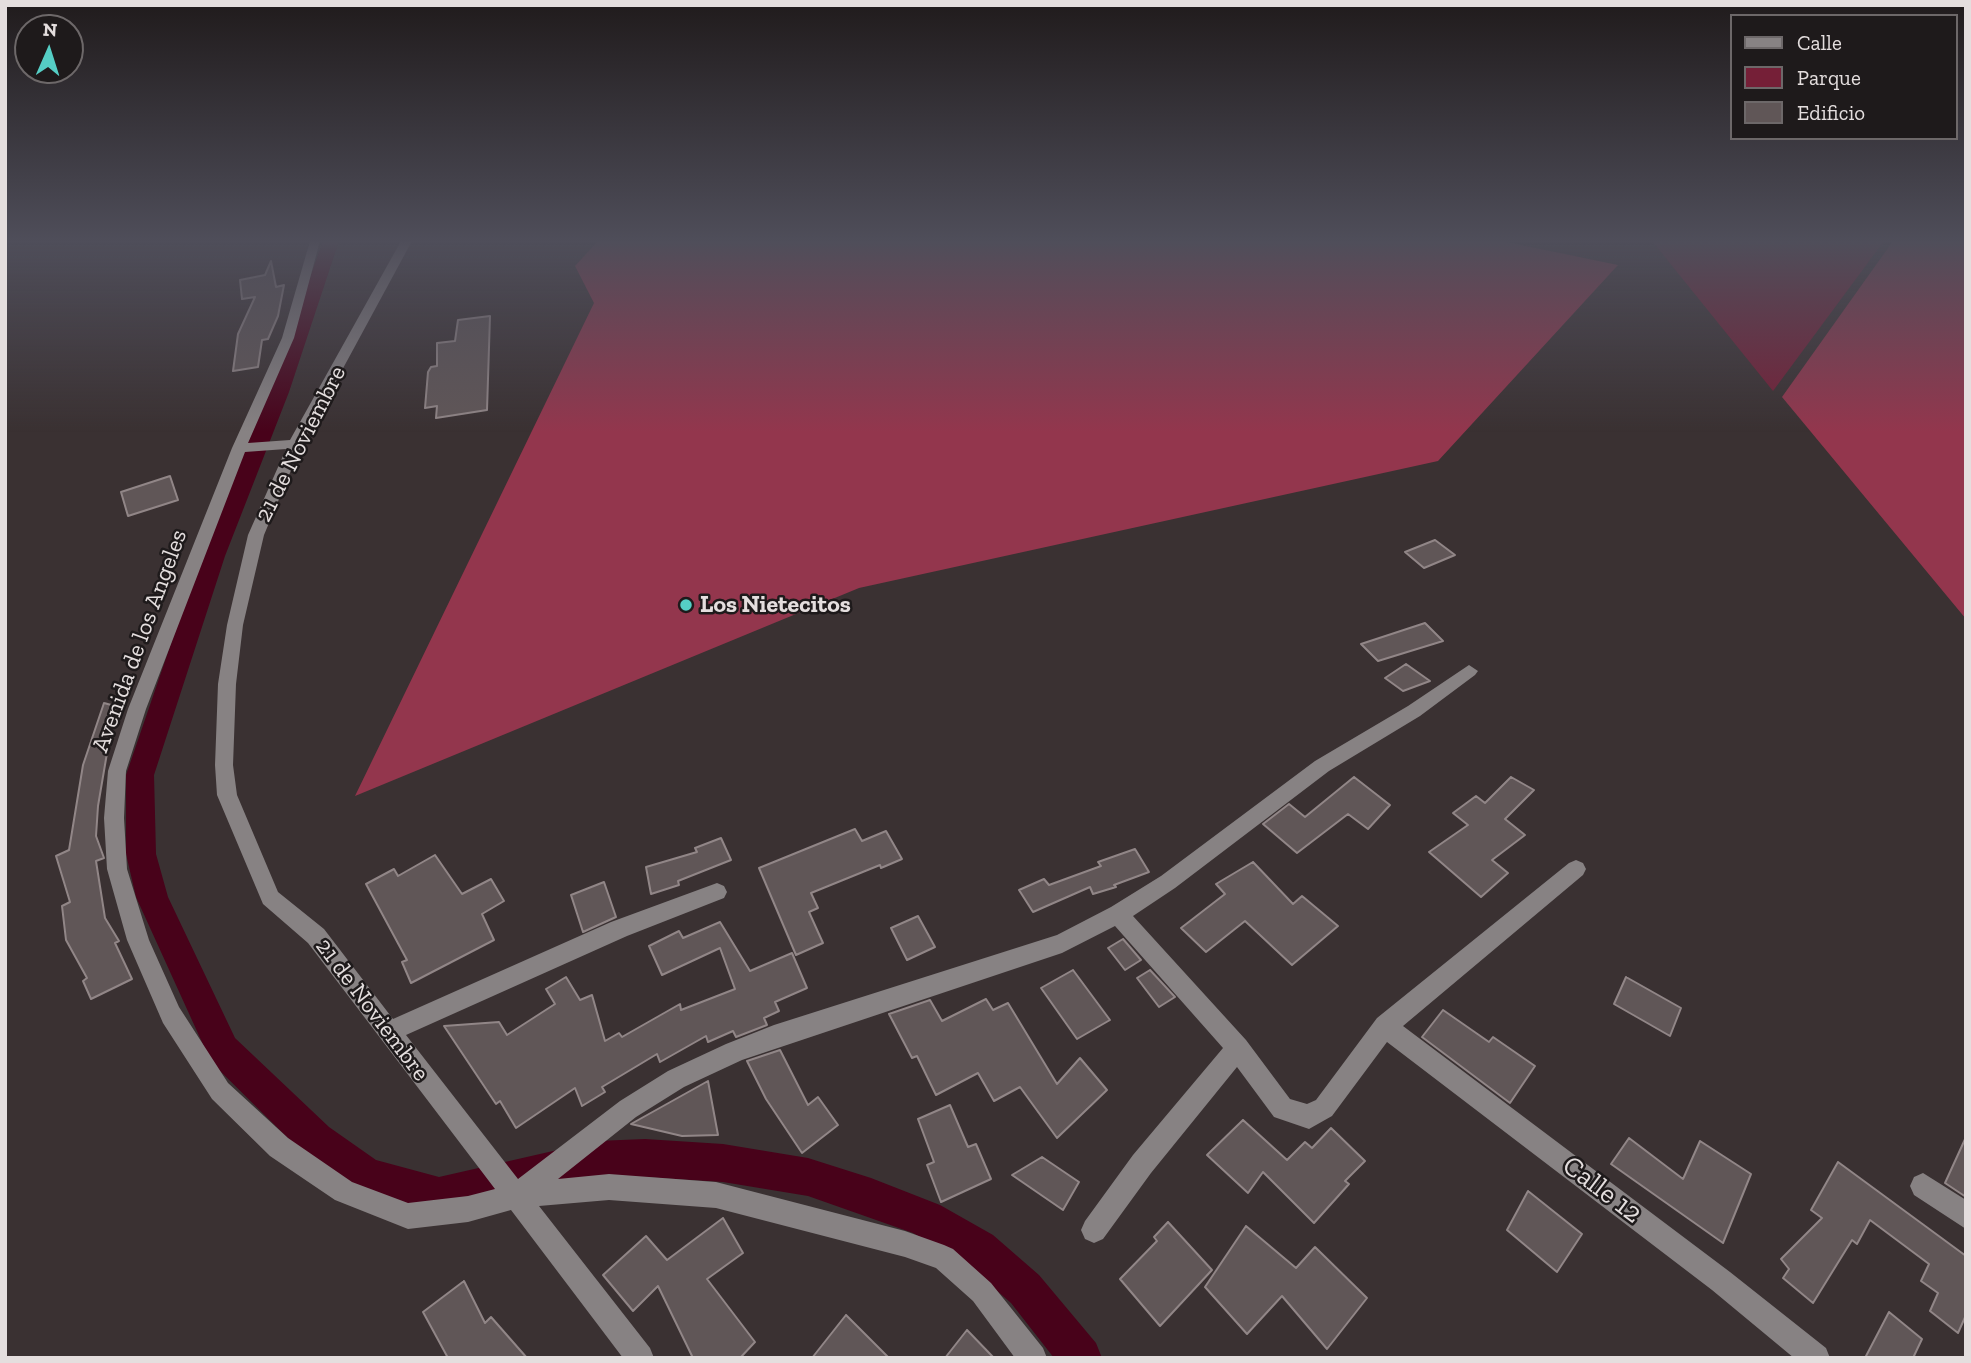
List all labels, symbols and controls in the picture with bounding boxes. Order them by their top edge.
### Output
north arrow [14,14,84,84]
legend [1730,14,1957,140]
text: N [42,18,58,41]
text: Calle [1797,30,1842,55]
text: Parque [1797,65,1861,90]
text: Edificio [1797,100,1865,125]
street label: 21 de Noviembre [249,361,353,527]
street label: Avenida de los Angeles [86,526,194,756]
place label: Los Nietecitos [700,591,851,619]
marker: Los Nietecitos [678,597,694,613]
street label: 21 de Noviembre [309,933,435,1087]
street label: Calle 12 [1555,1149,1649,1231]

